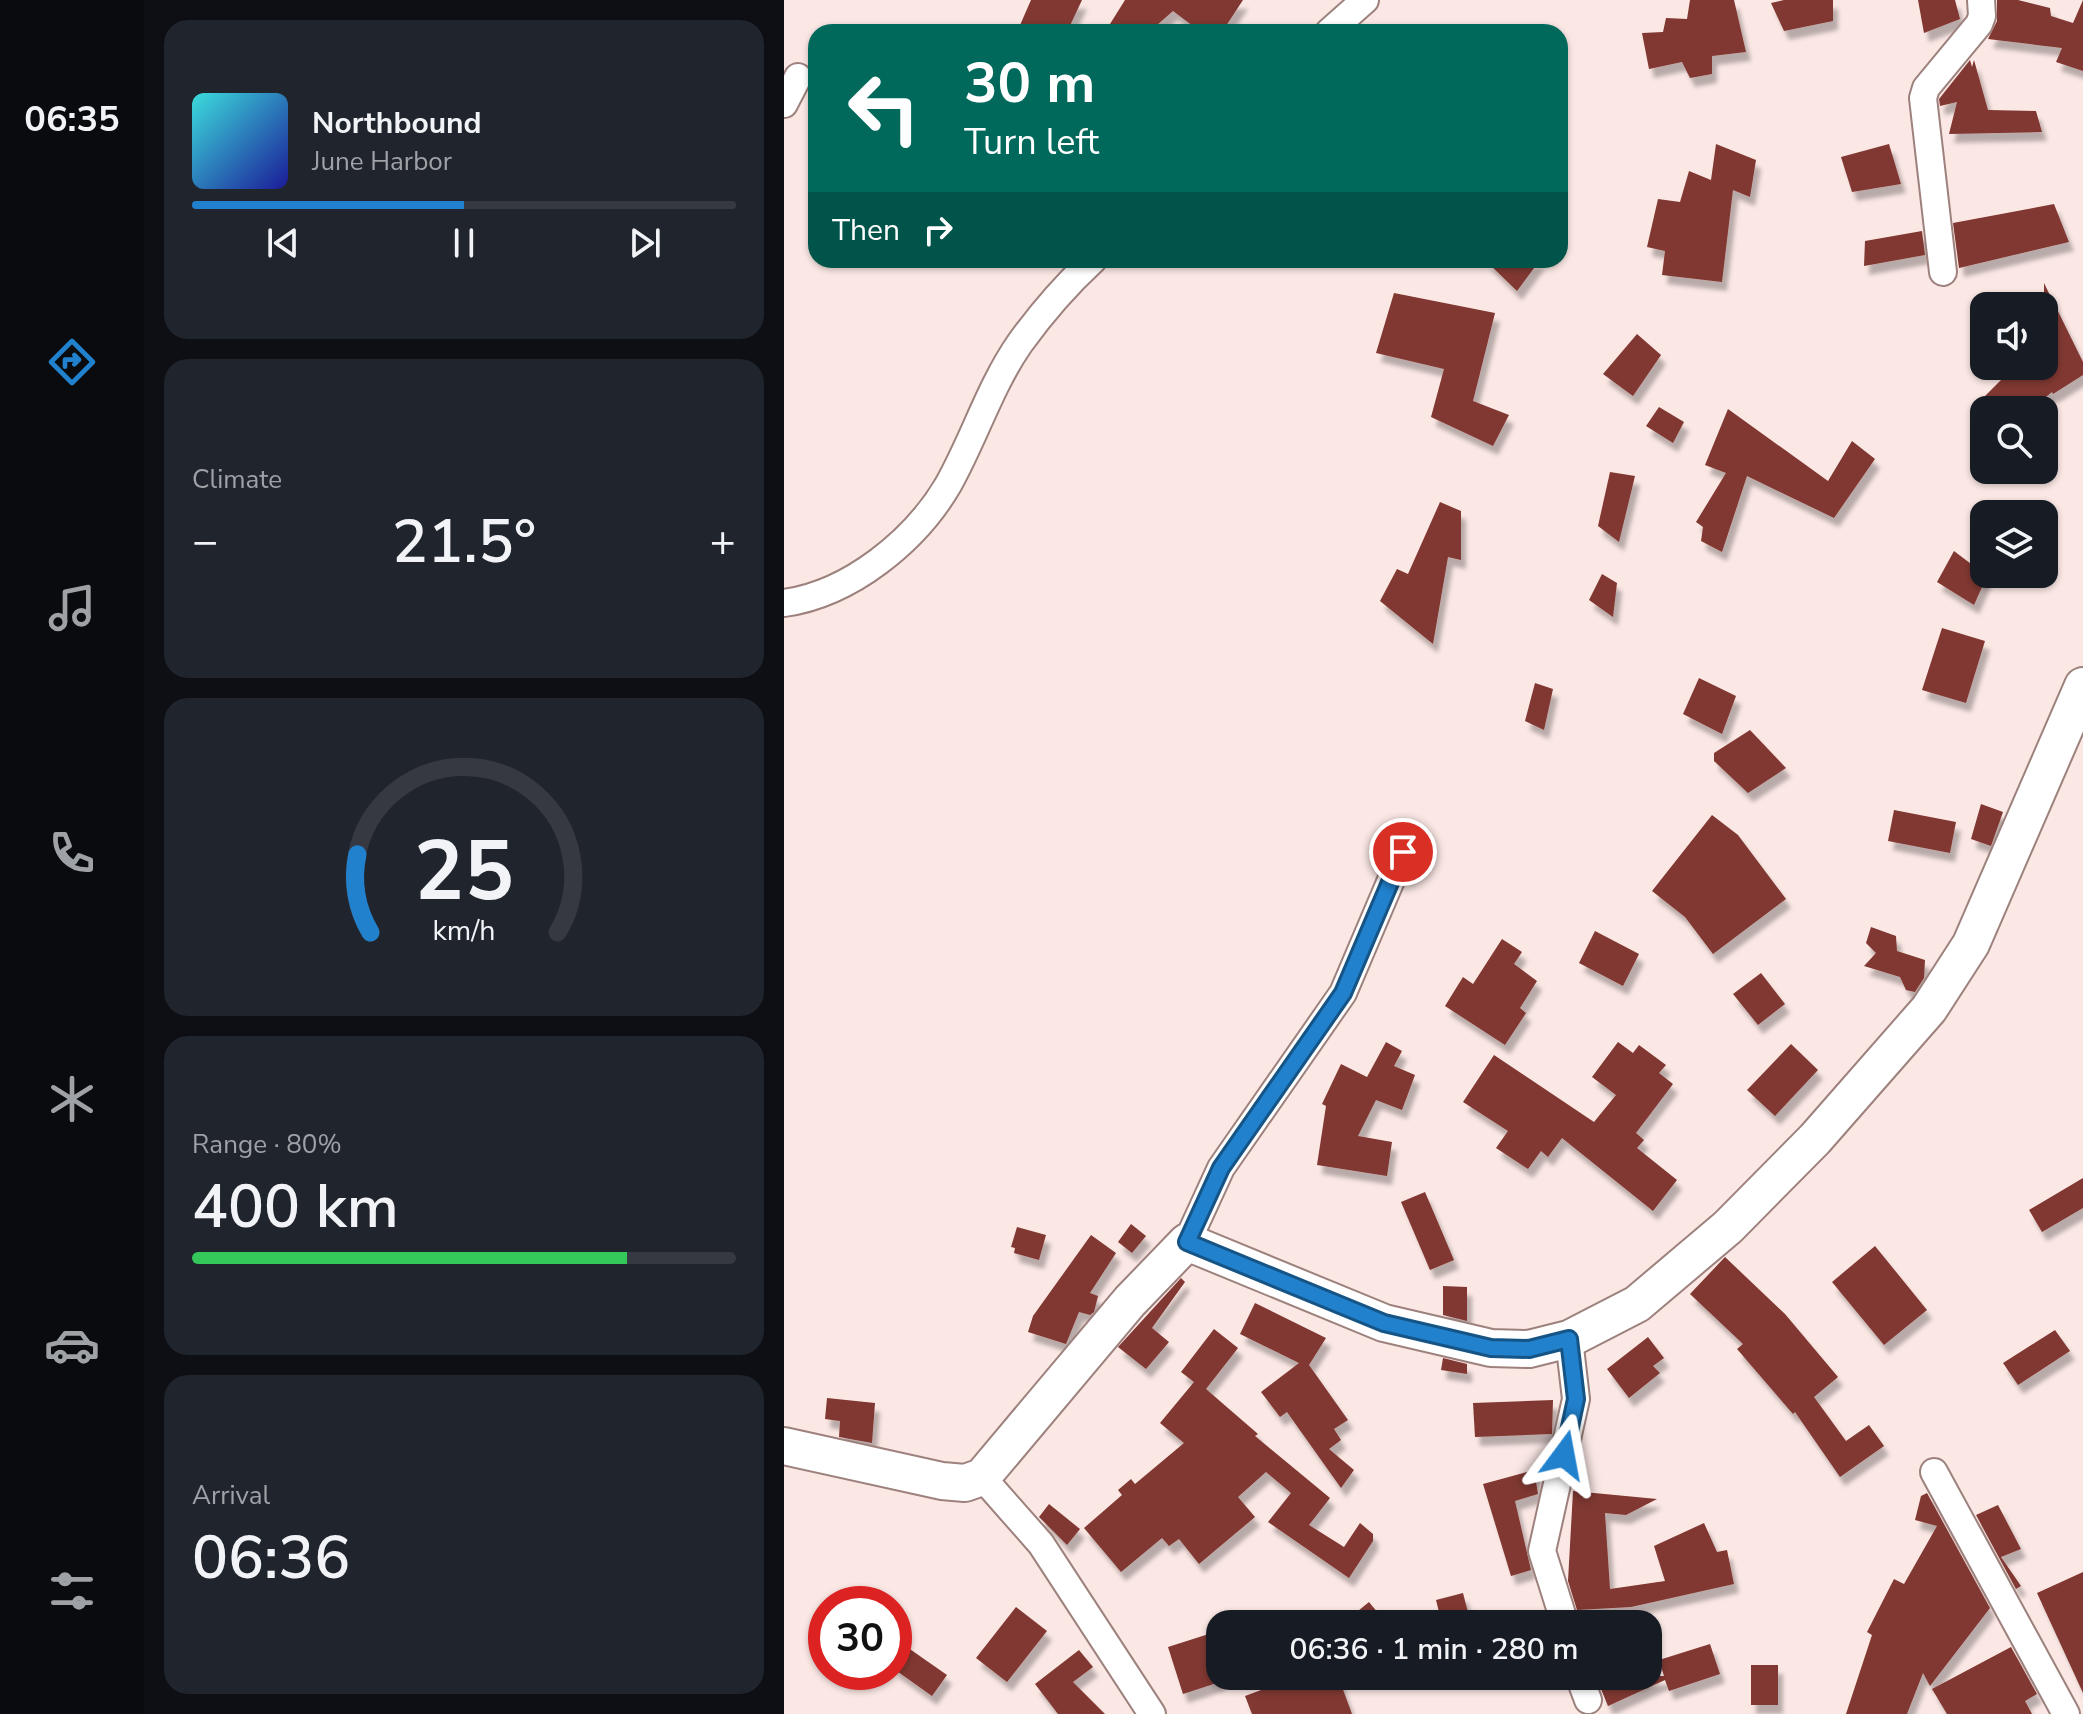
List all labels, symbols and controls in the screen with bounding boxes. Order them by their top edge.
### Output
text: 30 m [964,45,1095,122]
icon: left [832,56,936,160]
text: 06:35 [24,95,120,144]
text: Northbound [312,103,482,144]
text: Turn left [964,118,1099,167]
text: June Harbor [312,144,452,179]
icon: right [916,208,960,252]
text: Then [832,210,900,251]
icon: previous [261,221,305,265]
icon: pause [442,221,486,265]
icon: next [623,221,667,265]
map controls [1970,292,2058,588]
button: sound [1970,292,2058,380]
icon: directions [44,334,100,390]
button: search [1970,396,2058,484]
text: Climate [192,462,282,497]
button: layers [1970,500,2058,588]
text: 21.5° [392,501,536,583]
text: − [192,512,218,572]
text: + [710,512,736,572]
icon: music [44,580,100,636]
text: 25 [414,815,514,928]
pin [1369,818,1437,886]
icon: phone [44,825,100,881]
icon: arrive [1381,830,1425,874]
text: km/h [433,911,495,950]
icon: climate [44,1071,100,1127]
text: Range · 80% [192,1127,342,1162]
text: 400 km [192,1166,399,1248]
icon: car [44,1317,100,1373]
position arrow [1522,1413,1606,1497]
text: Arrival [192,1478,270,1513]
text: 06:36 [192,1517,350,1599]
icon: filters [44,1563,100,1619]
speed limit sign: 30 [808,1586,912,1690]
text: 06:36 · 1 min · 280 m [1289,1629,1579,1670]

